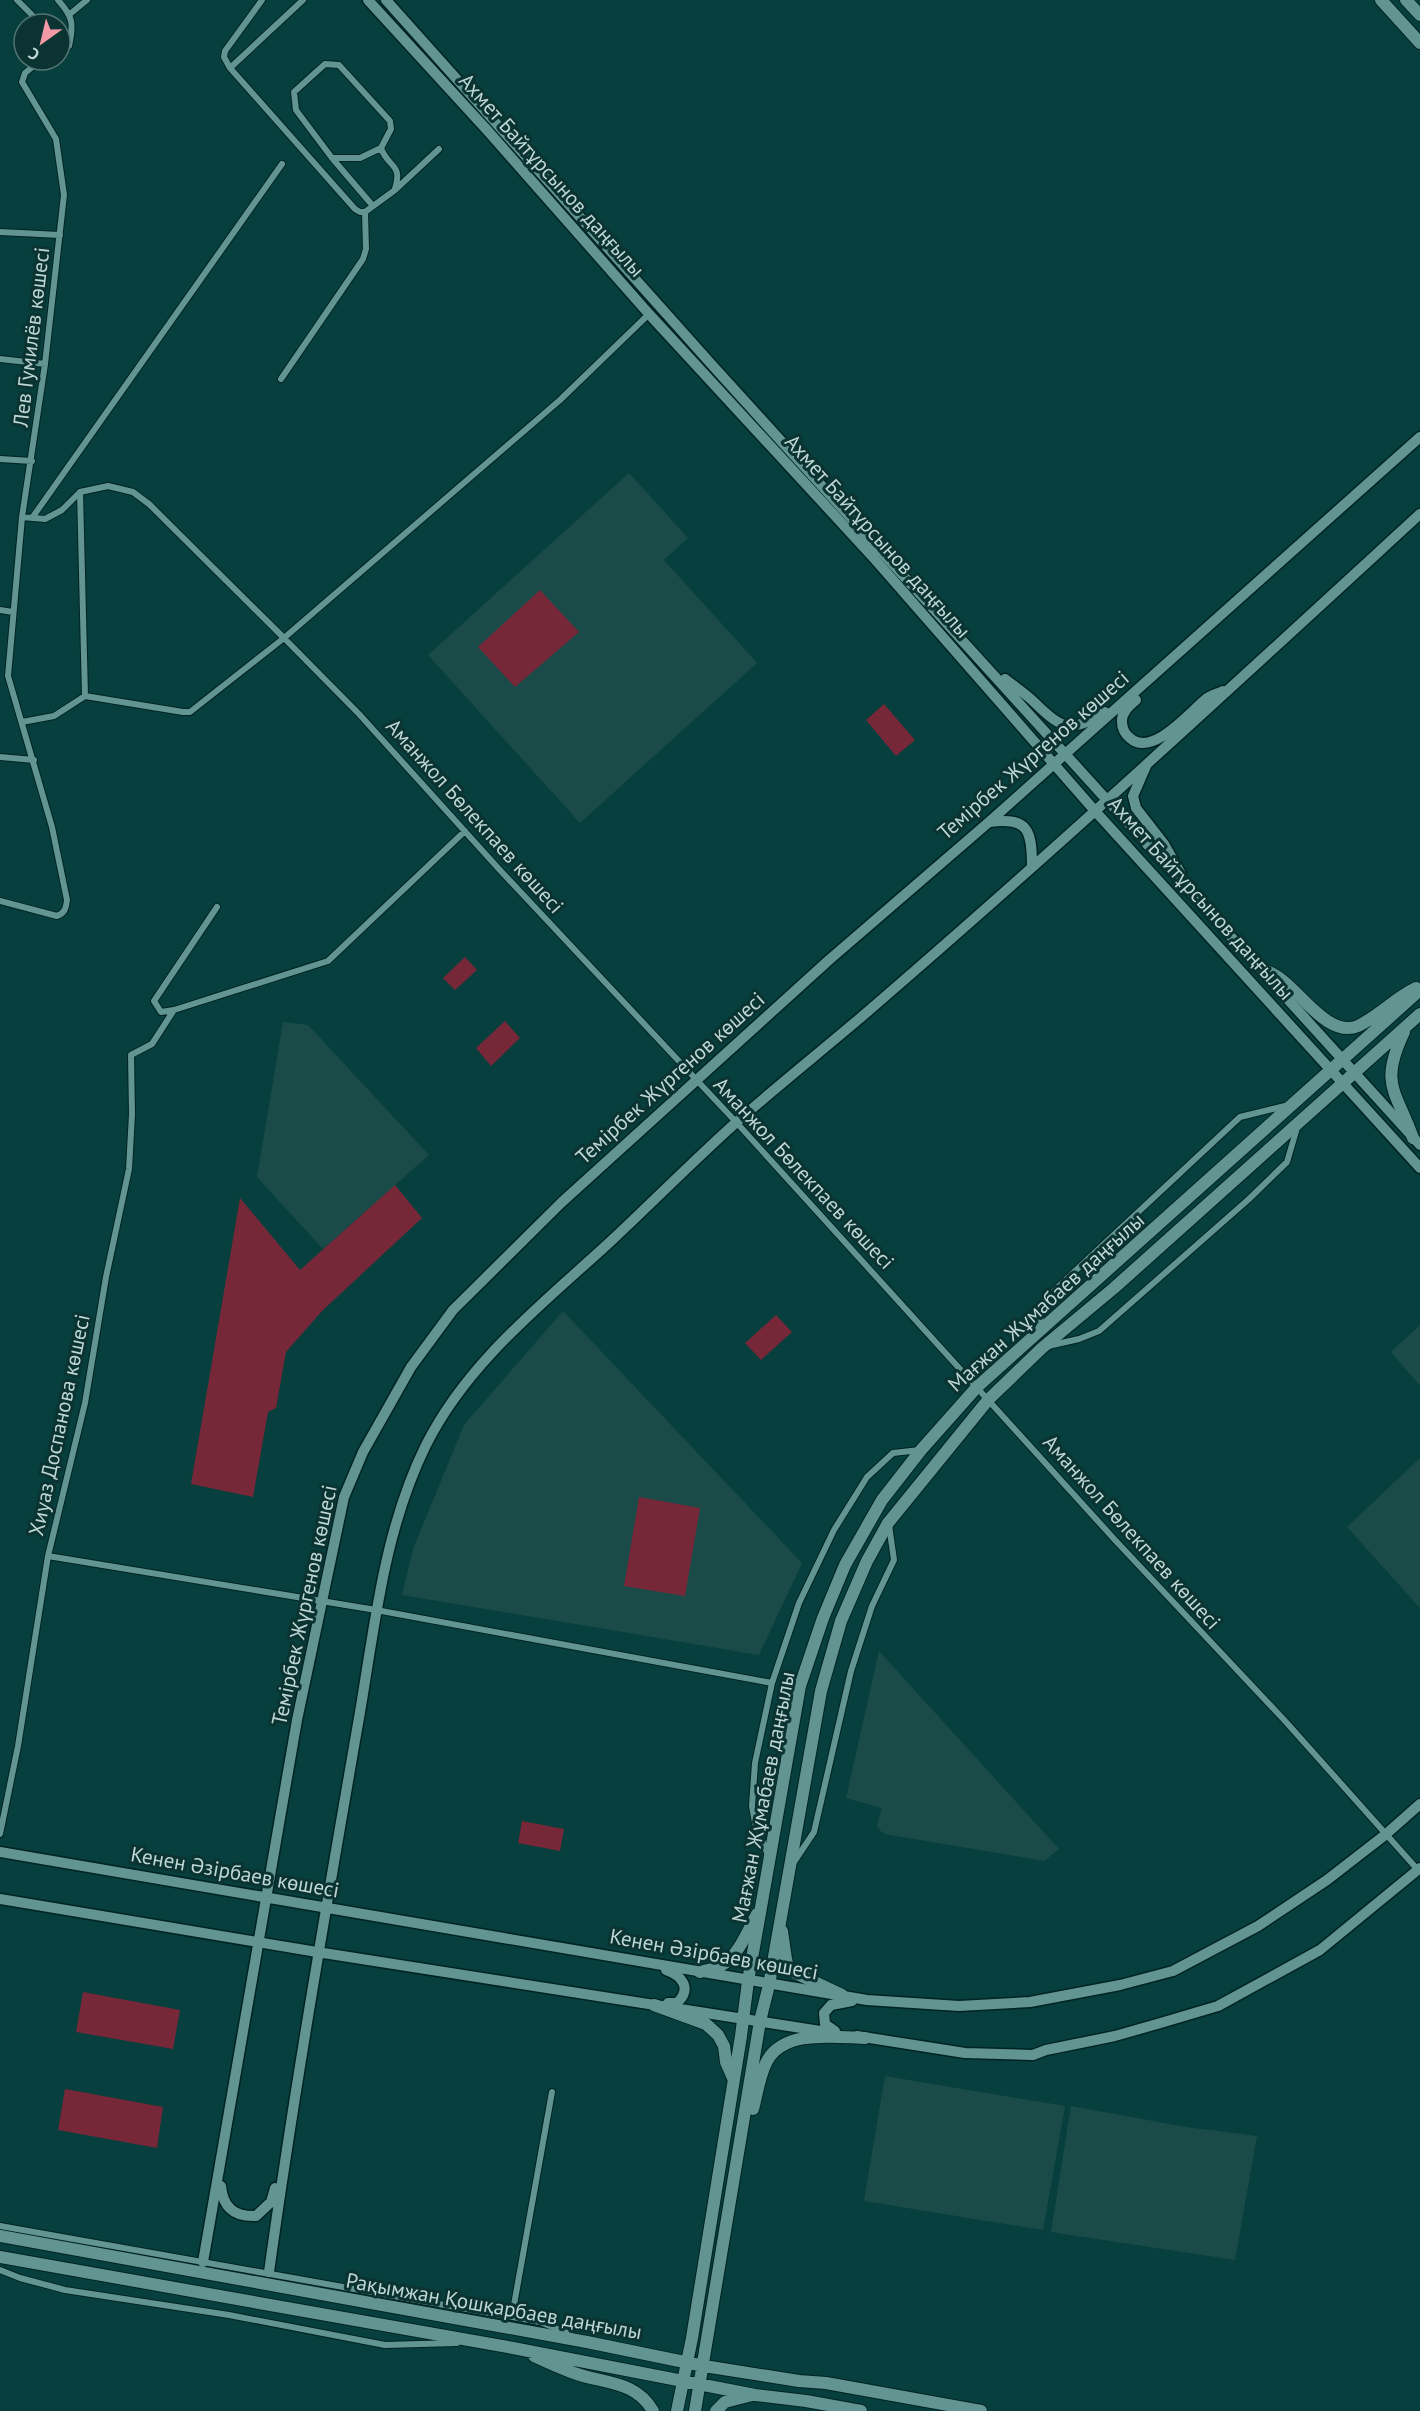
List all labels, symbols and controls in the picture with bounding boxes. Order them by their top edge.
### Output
north arrow [12,12,72,72]
text: С [24,44,43,65]
street label: Ахмет Байтұрсынов даңғылы [453,68,651,282]
street label: Лев Гумилёв көшесі [6,246,55,429]
street label: Ахмет Байтұрсынов даңғылы [779,429,977,643]
street label: Темірбек Жүргенов көшесі [932,664,1134,846]
street label: Аманжол Бөлекпаев көшесі [380,713,570,919]
street label: Ахмет Байтұрсынов даңғылы [1102,791,1300,1005]
street label: Темірбек Жүргенов көшесі [570,986,770,1170]
street label: Аманжол Бөлекпаев көшесі [708,1071,900,1275]
street label: Мағжан Жұмабаев даңғылы [942,1207,1150,1397]
street label: Хиуаз Доспанова көшесі [22,1312,96,1538]
street label: Аманжол Бөлекпаев көшесі [1037,1429,1227,1635]
street label: Темірбек Жүргенов көшесі [265,1482,343,1728]
street label: Мағжан Жұмабаев даңғылы [725,1669,801,1925]
street label: Кенен Әзірбаев көшесі [129,1840,341,1904]
street label: Кенен Әзірбаев көшесі [608,1922,820,1986]
street label: Рақымжан Қошқарбаев даңғылы [344,2267,644,2345]

